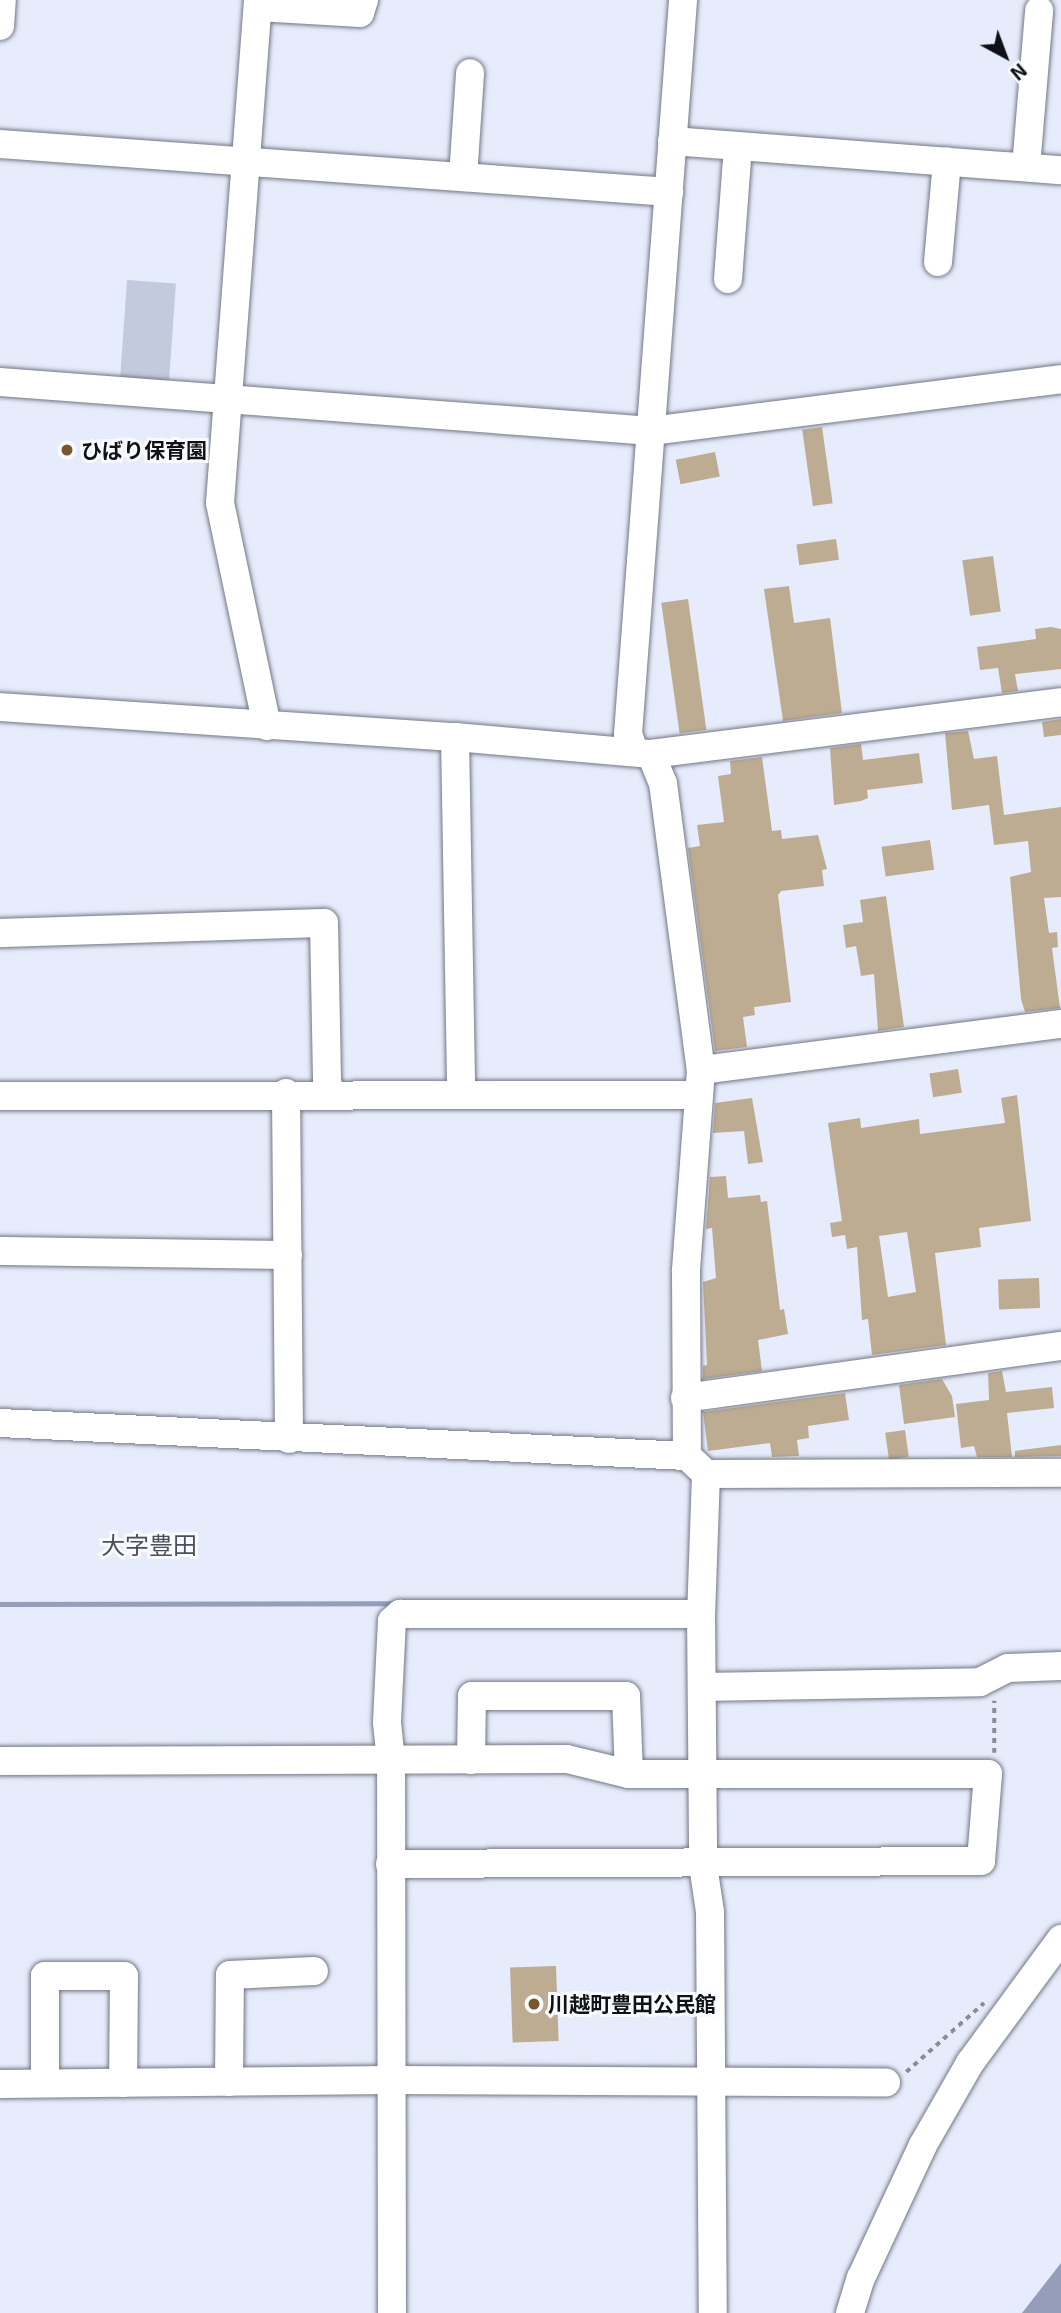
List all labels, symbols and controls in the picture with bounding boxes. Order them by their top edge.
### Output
north arrow [970,21,1040,91]
text: N [1006,59,1032,85]
place label: ひばり保育園 [81,437,207,463]
marker: ひばり保育園 [59,442,75,458]
district label: 大字豊田 [101,1531,197,1559]
place label: 川越町豊田公民館 [548,1991,716,2017]
marker: 川越町豊田公民館 [526,1996,542,2012]

